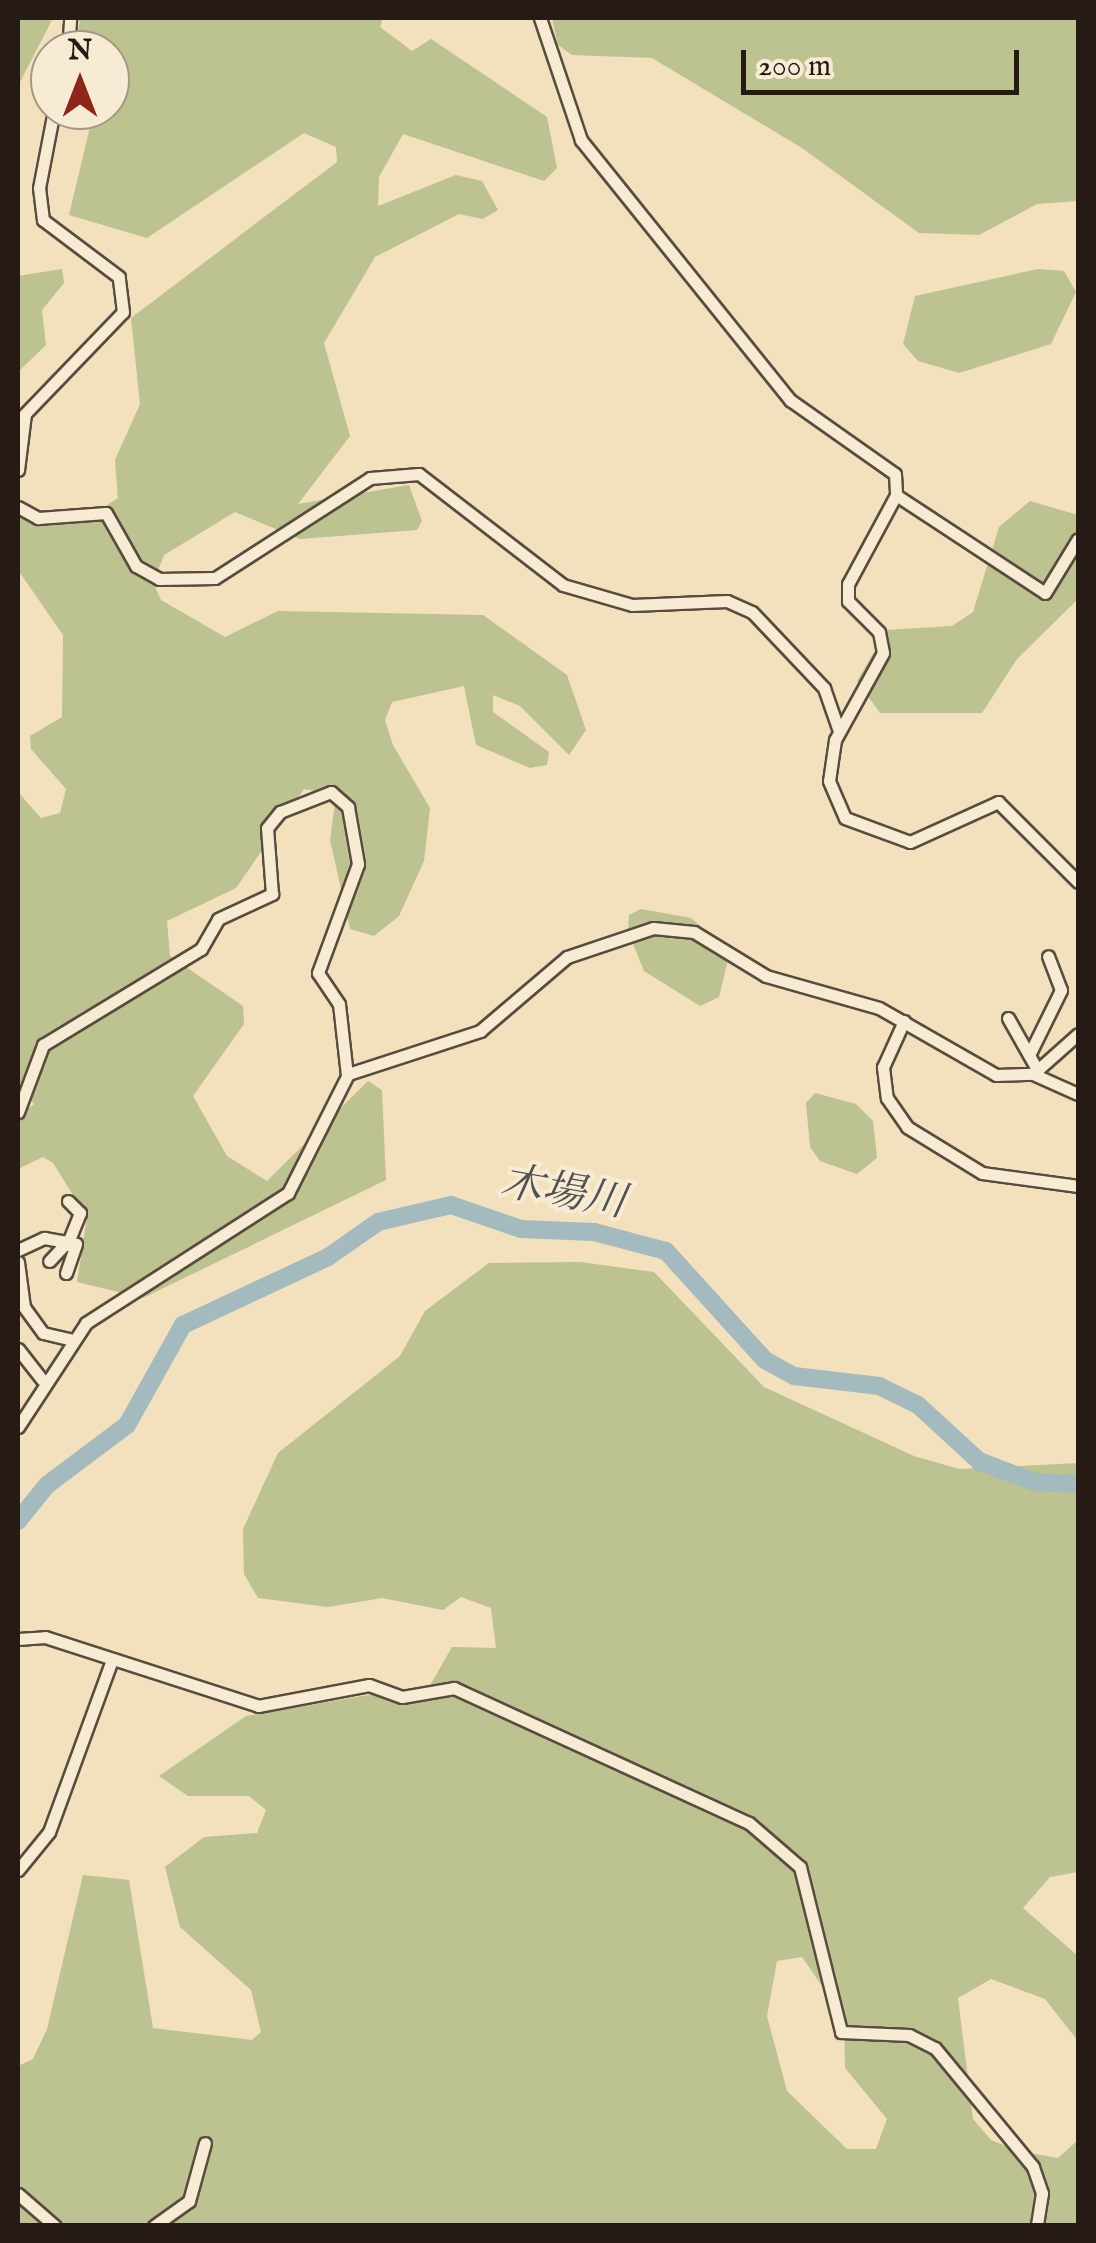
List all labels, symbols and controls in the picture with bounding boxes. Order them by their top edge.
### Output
north arrow [30,30,130,130]
scale bar [746,30,1024,92]
text: N [68,34,92,69]
text: 200 m [758,48,831,86]
water label: 木場川 [497,1158,629,1230]

